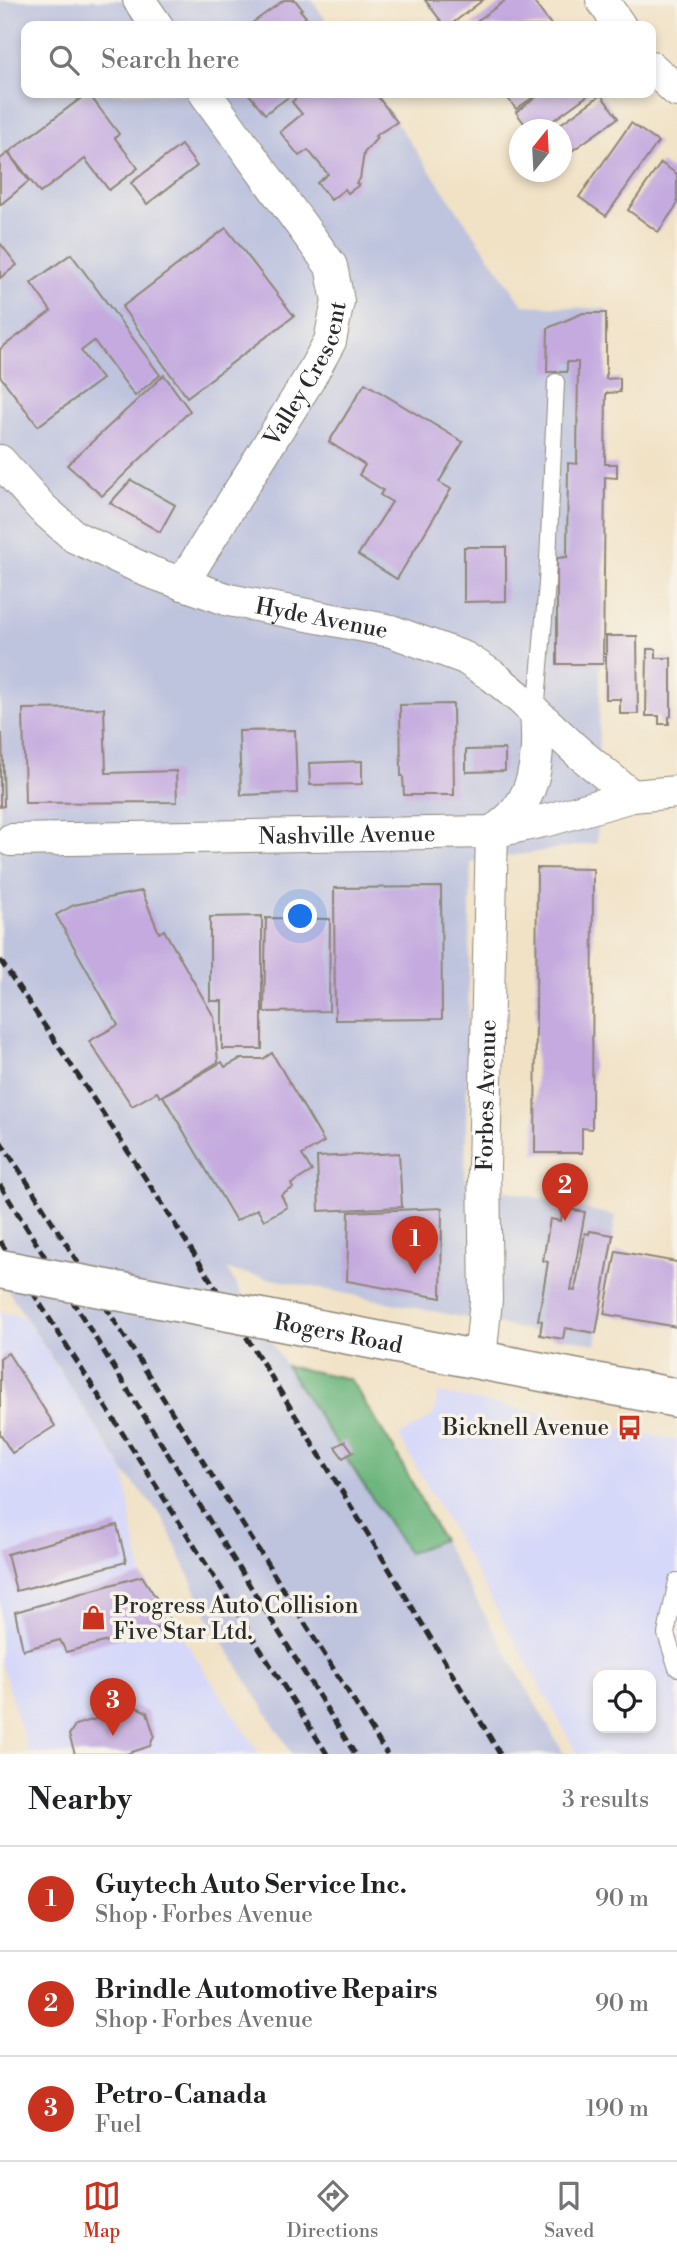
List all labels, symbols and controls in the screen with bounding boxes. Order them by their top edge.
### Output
search box [21,21,656,98]
icon: search [45,41,83,79]
text: Search here [101,44,240,76]
north arrow [509,119,572,182]
street label: Valley Crescent [257,299,353,452]
street label: Hyde Avenue [253,592,390,645]
street label: Nashville Avenue [258,820,436,851]
your location [283,899,317,933]
street label: Forbes Avenue [471,1019,503,1171]
pin: 2 [542,1163,588,1221]
pin: 1 [392,1216,438,1274]
street label: Rogers Road [272,1308,405,1360]
bus stop icon: Bicknell Avenue [615,1413,643,1441]
place label: Bicknell Avenue [441,1414,609,1442]
place label: Progress Auto Collision Five Star Ltd. [113,1592,359,1646]
shop icon: Progress Auto Collision Five Star Ltd. [79,1604,107,1632]
map controls [593,1670,656,1733]
button: locate [593,1670,656,1733]
pin: 3 [90,1678,136,1736]
text: Nearby [28,1781,132,1819]
text: 3 results [562,1786,649,1814]
text: Guytech Auto Service Inc. [95,1869,407,1901]
text: 1 [45,1885,57,1913]
text: 90 m [595,1885,649,1913]
text: Shop · Forbes Avenue [95,1901,313,1929]
text: Brindle Automotive Repairs [95,1974,438,2006]
text: 2 [44,1990,58,2018]
text: 90 m [595,1990,649,2018]
text: Shop · Forbes Avenue [95,2006,313,2034]
text: Petro-Canada [95,2079,267,2111]
text: 3 [44,2095,58,2123]
text: 190 m [586,2095,649,2123]
text: Fuel [95,2111,141,2139]
tab: Map [83,2177,121,2243]
tab: Directions [287,2177,378,2243]
tab: Saved [544,2177,594,2243]

